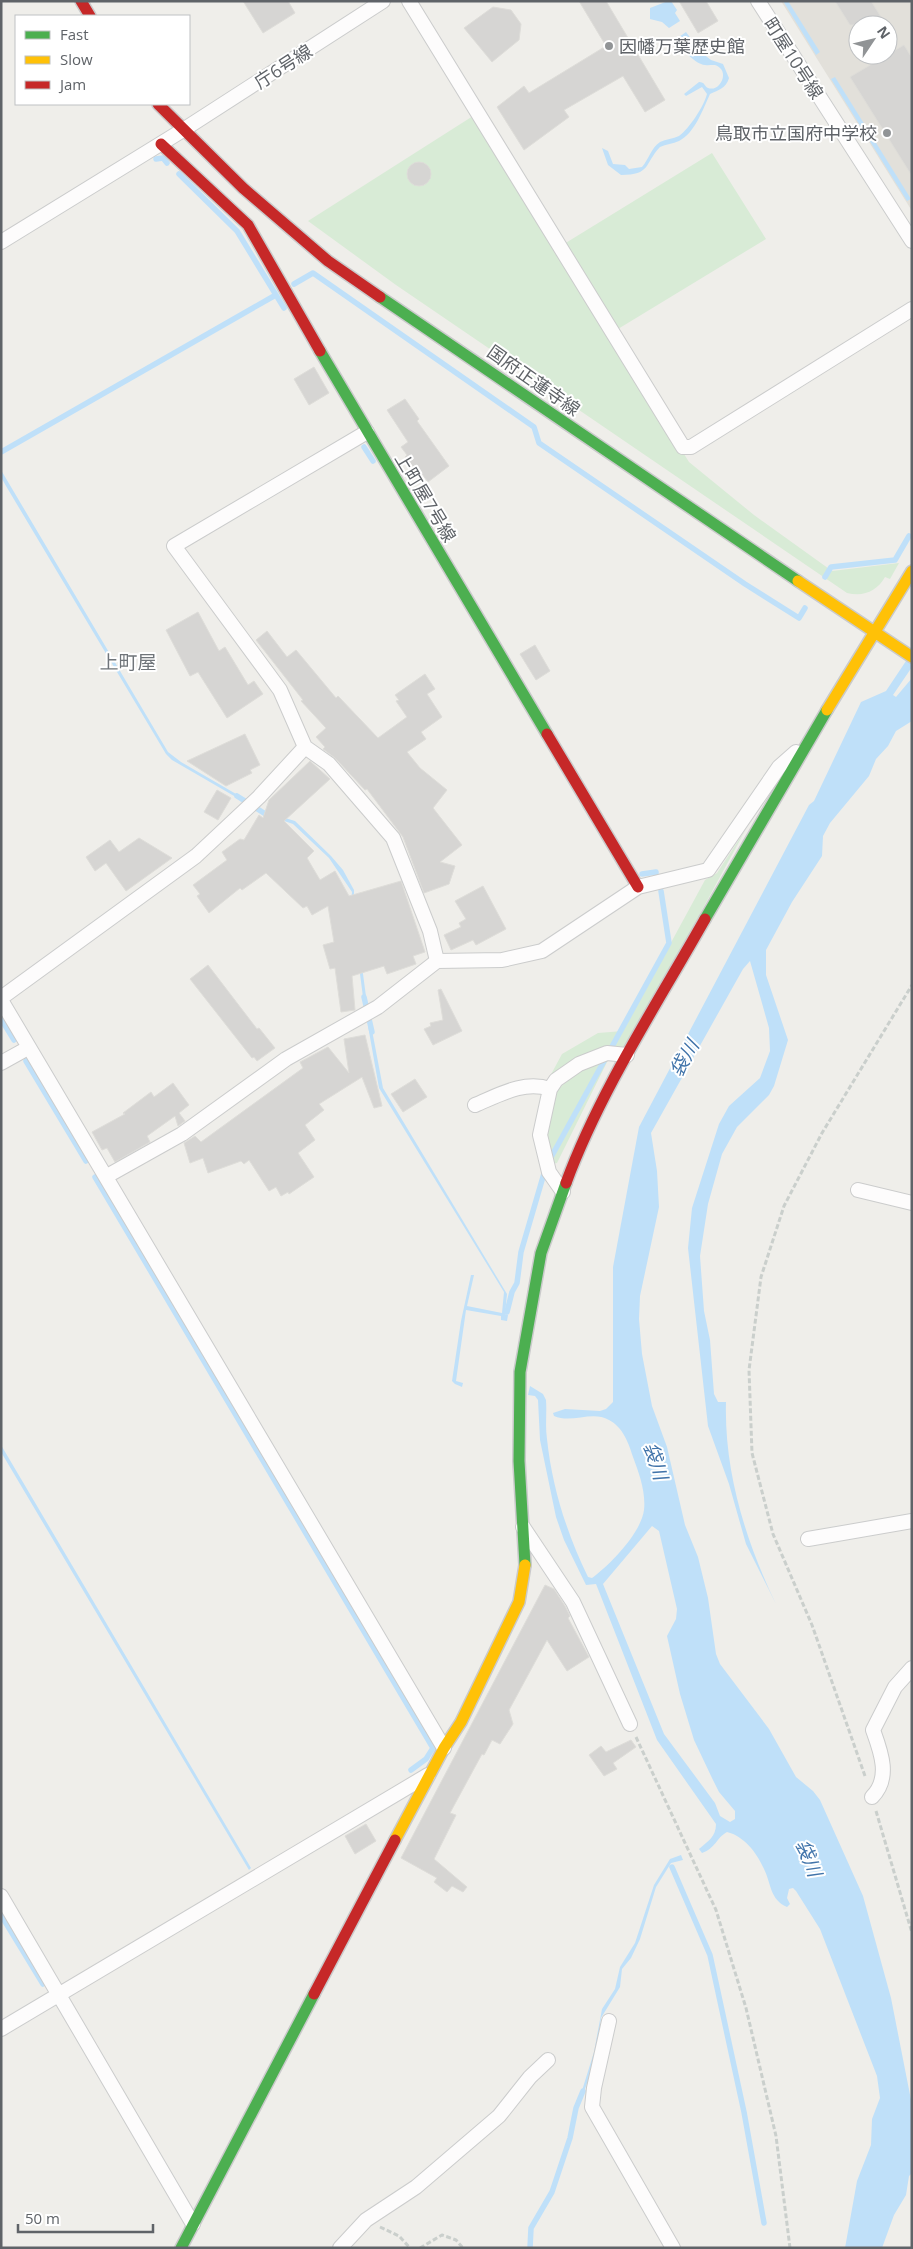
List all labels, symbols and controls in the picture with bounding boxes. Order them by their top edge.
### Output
street label: 町屋10号線 [759,13,829,103]
legend [15,15,190,105]
north arrow [848,15,898,65]
text: N [873,22,895,42]
text: Fast [60,24,89,44]
place label: 因幡万葉歴史館 [619,34,745,58]
street label: 庁6号線 [250,38,316,94]
marker: 因幡万葉歴史館 [603,40,615,52]
text: Slow [60,49,93,69]
text: Jam [58,74,86,94]
place label: 鳥取市立国府中学校 [715,121,877,145]
marker: 鳥取市立国府中学校 [881,127,893,139]
street label: 国府正蓮寺線 [483,339,585,421]
street label: 上町屋7号線 [390,448,462,546]
district label: 上町屋 [99,649,157,675]
water label: 袋川 [663,1033,706,1081]
water label: 袋川 [638,1439,675,1485]
water label: 袋川 [790,1836,829,1882]
scale bar [18,2202,152,2234]
text: 50 m [25,2208,60,2228]

